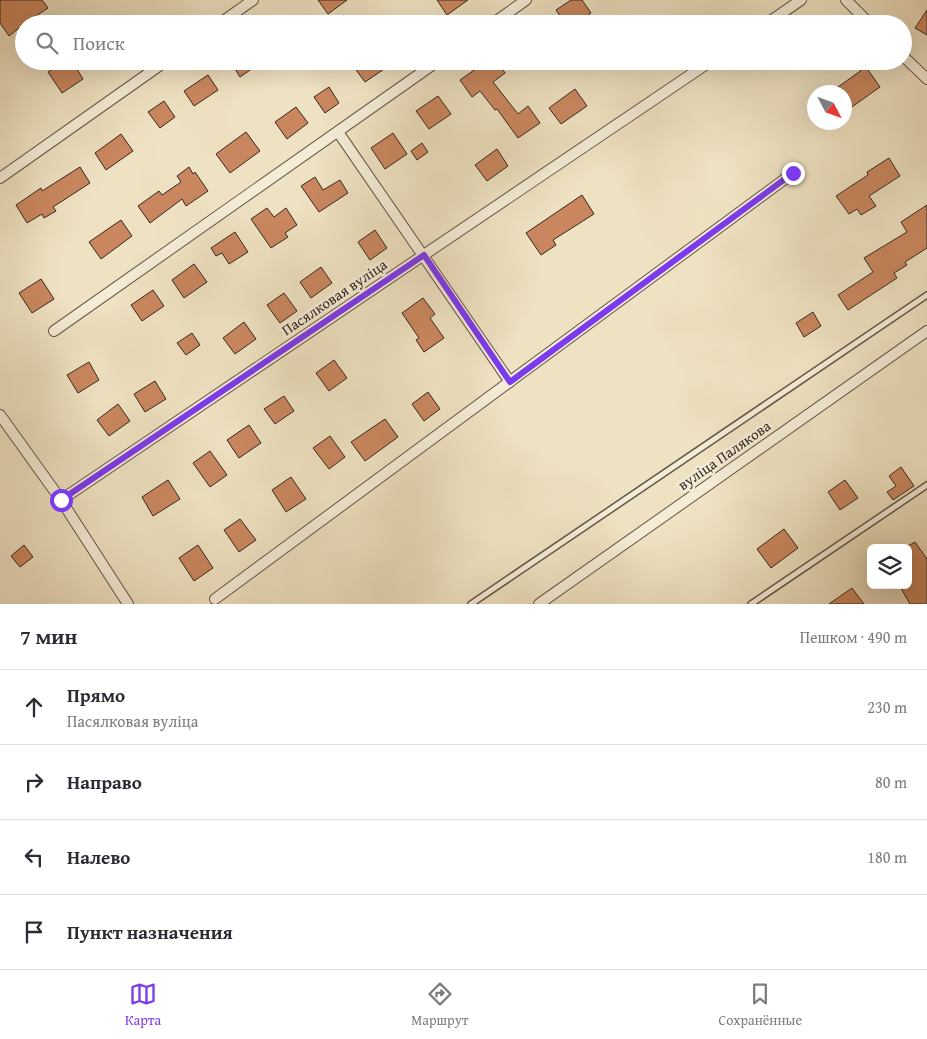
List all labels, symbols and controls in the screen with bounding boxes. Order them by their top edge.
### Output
search box [15,15,912,70]
icon: search [33,29,61,57]
text: Поиск [73,29,125,57]
north arrow [807,85,852,130]
route end [782,162,805,185]
street label: Пасялковая вуліца [277,253,392,340]
street label: вуліца Палякова [673,415,775,495]
route start [50,489,73,512]
map controls [867,544,912,589]
button: layers [867,544,912,589]
text: 7 мин [20,621,77,652]
text: Пешком · 490 m [800,625,907,649]
text: Прямо [67,681,125,709]
icon: ahead [20,693,48,721]
text: 230 m [867,695,907,719]
text: Пасялковая вуліца [67,709,198,733]
icon: right [20,768,48,796]
text: Направо [67,768,142,796]
text: 80 m [875,770,907,794]
icon: left [20,843,48,871]
text: Налево [67,843,130,871]
text: 180 m [867,845,907,869]
icon: arrive [20,918,48,946]
text: Пункт назначения [67,918,233,946]
tab: Карта [125,980,161,1030]
tab: Маршрут [411,980,469,1030]
tab: Сохранённые [719,980,802,1030]

